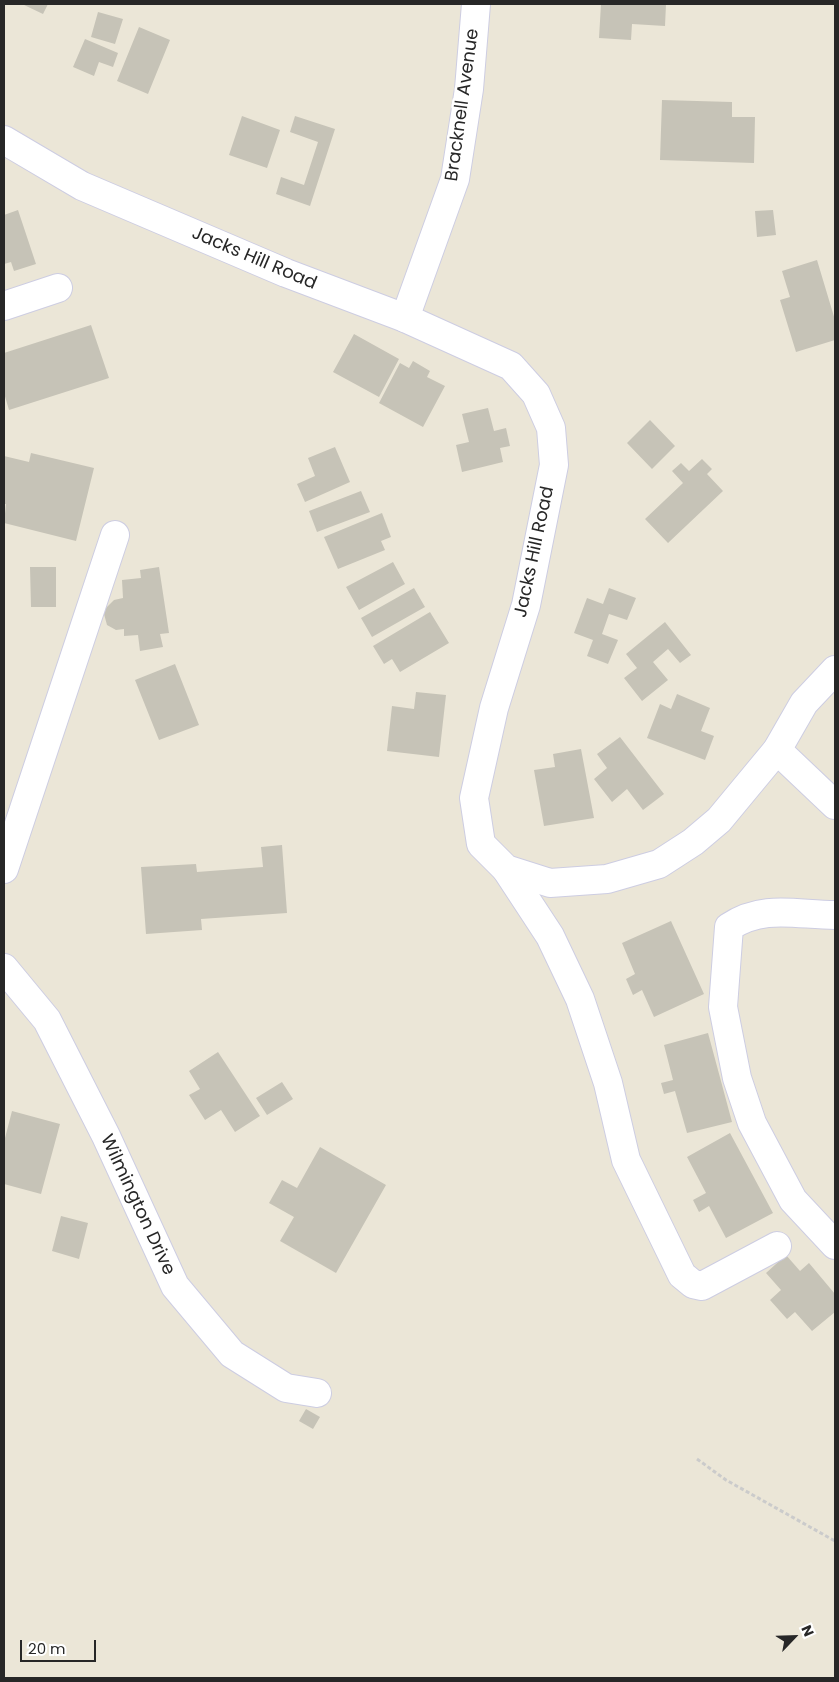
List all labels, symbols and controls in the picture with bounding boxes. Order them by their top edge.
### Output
street label: Bracknell Avenue [442,27,484,183]
street label: Jacks Hill Road [188,223,320,295]
street label: Jacks Hill Road [511,484,559,620]
street label: Wilmington Drive [95,1131,179,1279]
north arrow [769,1612,819,1662]
text: N [796,1622,819,1640]
scale bar [22,1630,99,1662]
text: 20 m [28,1638,66,1659]

